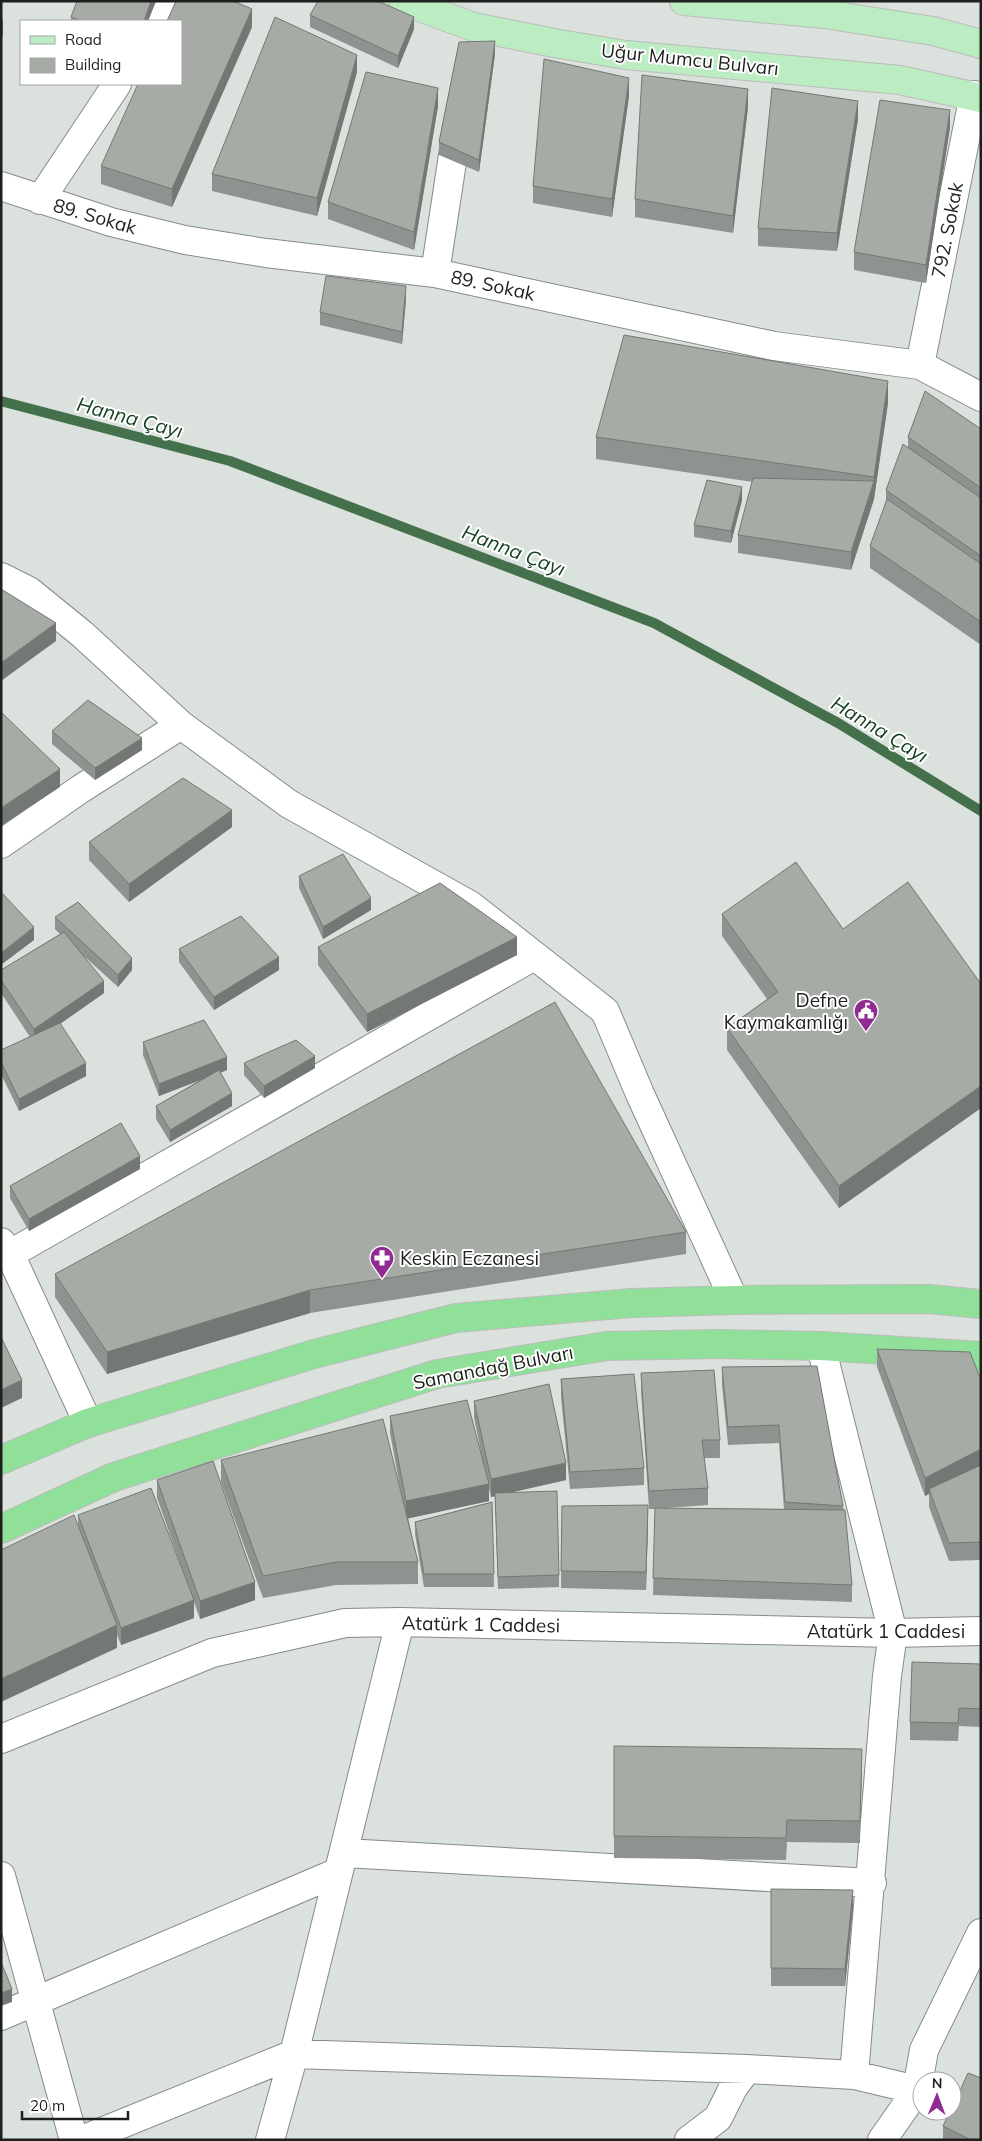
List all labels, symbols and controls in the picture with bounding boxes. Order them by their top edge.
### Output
legend [20,20,182,85]
text: Road [65,30,102,49]
street label: Uğur Mumcu Bulvarı [600,38,780,80]
text: Building [65,55,121,74]
street label: 792. Sokak [926,180,968,280]
street label: 89. Sokak [51,193,140,239]
street label: 89. Sokak [449,264,538,306]
water label: Hanna Çayı [74,391,186,443]
water label: Hanna Çayı [459,519,569,581]
water label: Hanna Çayı [827,690,933,768]
place label: Defne Kaymakamlığı [724,988,848,1034]
public building icon: Defne Kaymakamlığı [853,998,879,1032]
pharmacy icon: Keskin Eczanesi [369,1245,395,1279]
place label: Keskin Eczanesi [400,1246,539,1270]
street label: Samandağ Bulvarı [411,1340,575,1394]
street label: Atatürk 1 Caddesi [402,1611,560,1637]
street label: Atatürk 1 Caddesi [807,1619,965,1643]
north arrow [912,2071,962,2121]
text: N [932,2074,943,2092]
scale bar [22,2088,129,2120]
text: 20 m [30,2096,65,2115]

